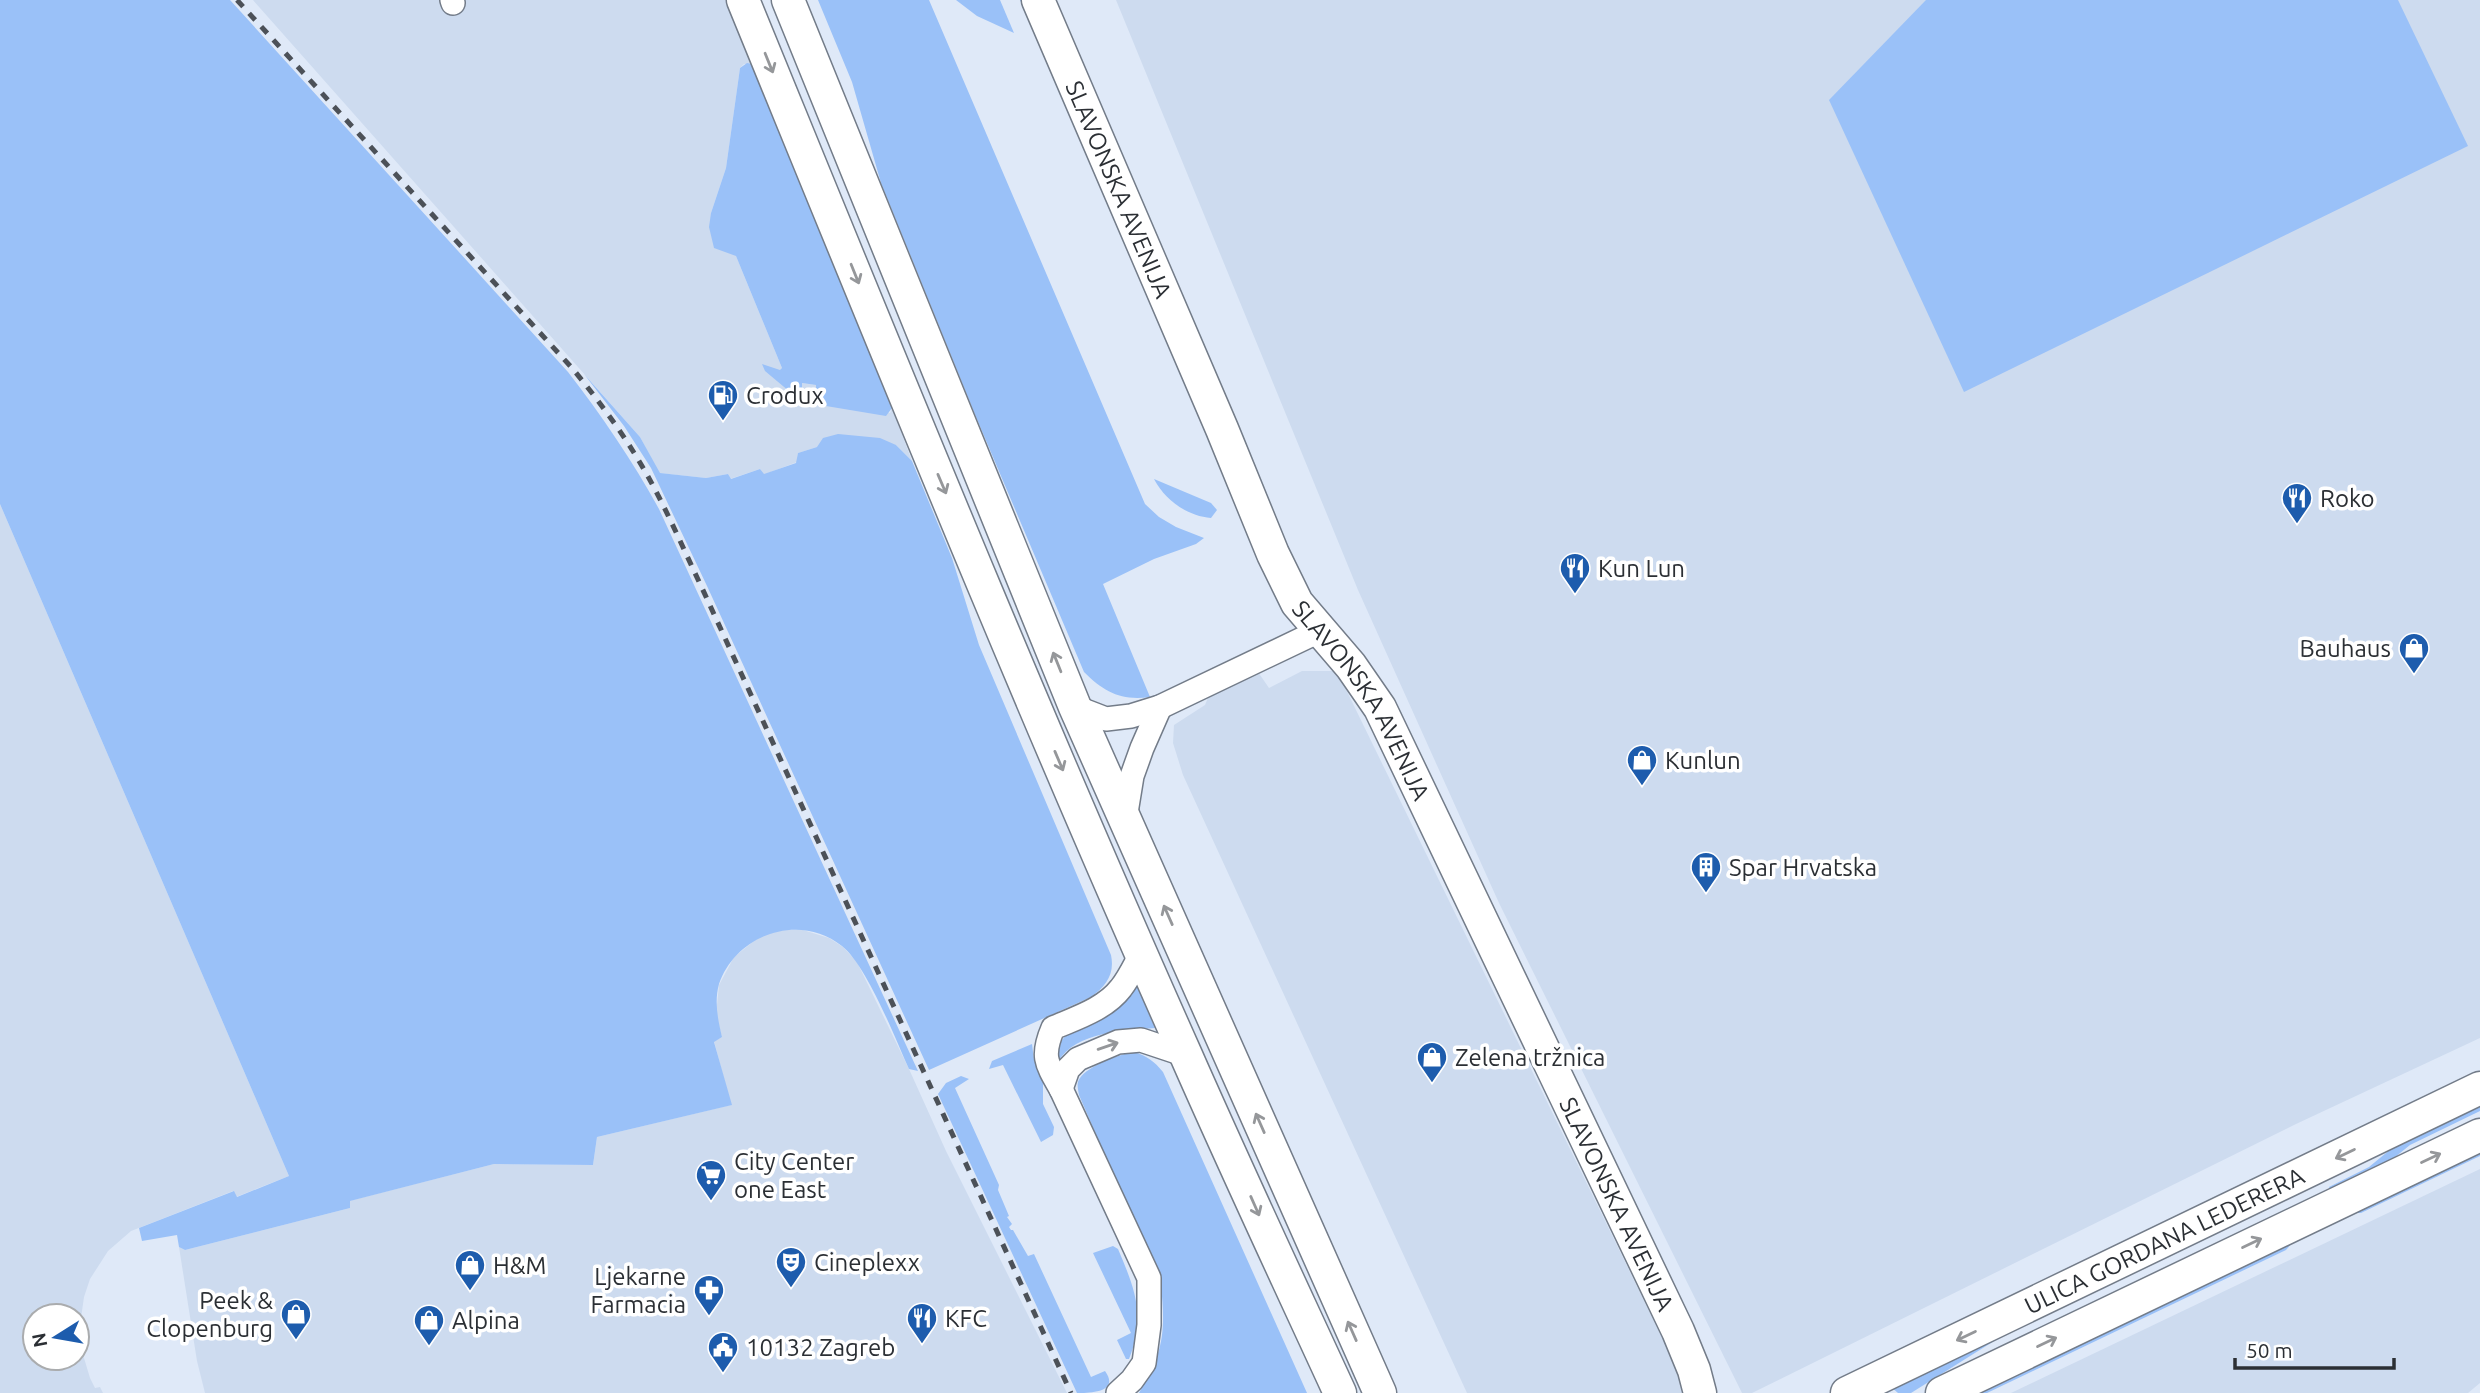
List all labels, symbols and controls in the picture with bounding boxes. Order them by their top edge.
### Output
one-way arrow [763,52,776,74]
street label: SLAVONSKA AVENIJA [1061,77,1178,302]
one-way arrow [849,262,862,284]
fuel station icon: Crodux [706,378,740,422]
place label: Crodux [746,382,824,409]
one-way arrow [936,473,949,494]
restaurant icon: Roko [2280,481,2314,525]
place label: Roko [2320,485,2375,512]
restaurant icon: Kun Lun [1558,551,1592,595]
place label: Kun Lun [1598,555,1685,582]
street label: SLAVONSKA AVENIJA [1287,595,1436,805]
shop icon: Bauhaus [2397,631,2431,675]
place label: Bauhaus [2300,635,2391,662]
one-way arrow [1049,651,1062,673]
shop icon: Kunlun [1625,743,1659,787]
place label: Kunlun [1665,747,1741,774]
one-way arrow [1053,750,1066,772]
building icon: Spar Hrvatska [1689,850,1723,894]
place label: Spar Hrvatska [1729,854,1877,881]
one-way arrow [1161,905,1174,926]
one-way arrow [1096,1039,1118,1051]
shop icon: Zelena tržnica [1415,1040,1449,1084]
place label: Zelena tržnica [1455,1044,1605,1071]
street label: SLAVONSKA AVENIJA [1555,1093,1680,1315]
one-way arrow [1253,1113,1266,1134]
place label: City Center one East [734,1148,854,1203]
one-way arrow [2335,1148,2356,1162]
one-way arrow [2420,1151,2441,1164]
supermarket icon: City Center one East [694,1158,728,1202]
street label: ULICA GORDANA LEDERERA [2020,1161,2309,1319]
one-way arrow [1249,1195,1262,1216]
one-way arrow [2241,1236,2262,1249]
theatre icon: Cineplexx [774,1245,808,1289]
shop icon: H&M [453,1248,487,1292]
place label: Cineplexx [814,1249,920,1276]
place label: H&M [493,1252,546,1279]
place label: Ljekarne Farmacia [590,1263,686,1318]
pharmacy icon: Ljekarne Farmacia [692,1273,726,1317]
place label: Peek & Clopenburg [146,1287,273,1342]
shop icon: Peek & Clopenburg [279,1297,313,1341]
restaurant icon: KFC [905,1301,939,1345]
north arrow [21,1302,91,1372]
shop icon: Alpina [412,1303,446,1347]
place label: KFC [945,1305,987,1332]
place label: Alpina [452,1307,520,1334]
one-way arrow [1345,1321,1358,1342]
scale bar [2235,1326,2394,1370]
public building icon: 10132 Zagreb [706,1330,740,1374]
one-way arrow [1956,1330,1977,1343]
text: N [27,1331,51,1349]
place label: 10132 Zagreb [746,1334,895,1361]
one-way arrow [2036,1335,2057,1348]
text: 50 m [2246,1338,2293,1362]

